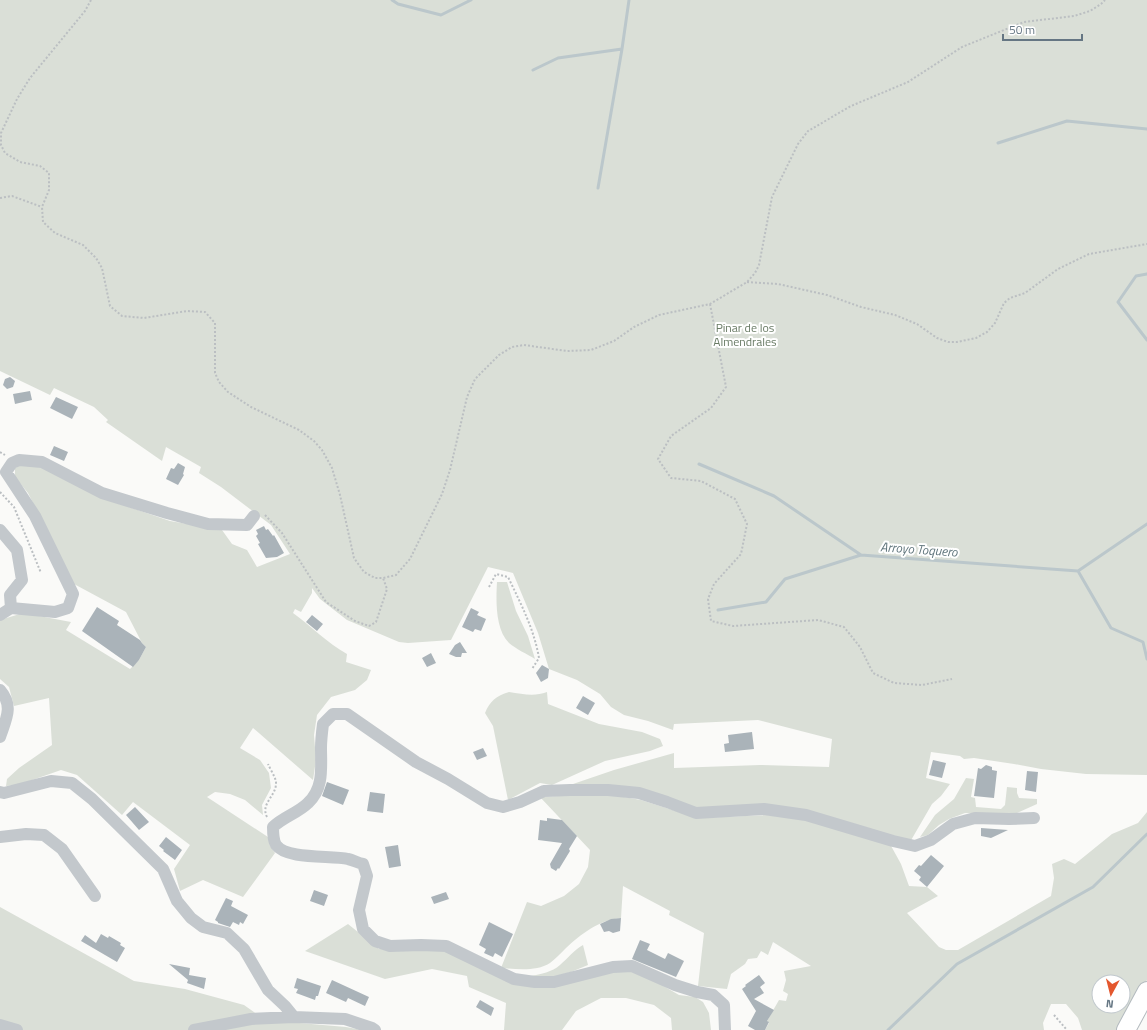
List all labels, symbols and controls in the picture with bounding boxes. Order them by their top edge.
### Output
scale bar [1003,16,1082,42]
text: 50 m [1009,20,1035,39]
park label: Pinar de los Almendrales [713,318,777,351]
water label: Arroyo Toquero [880,536,959,562]
north arrow [1091,974,1131,1014]
text: N [1105,996,1115,1012]

